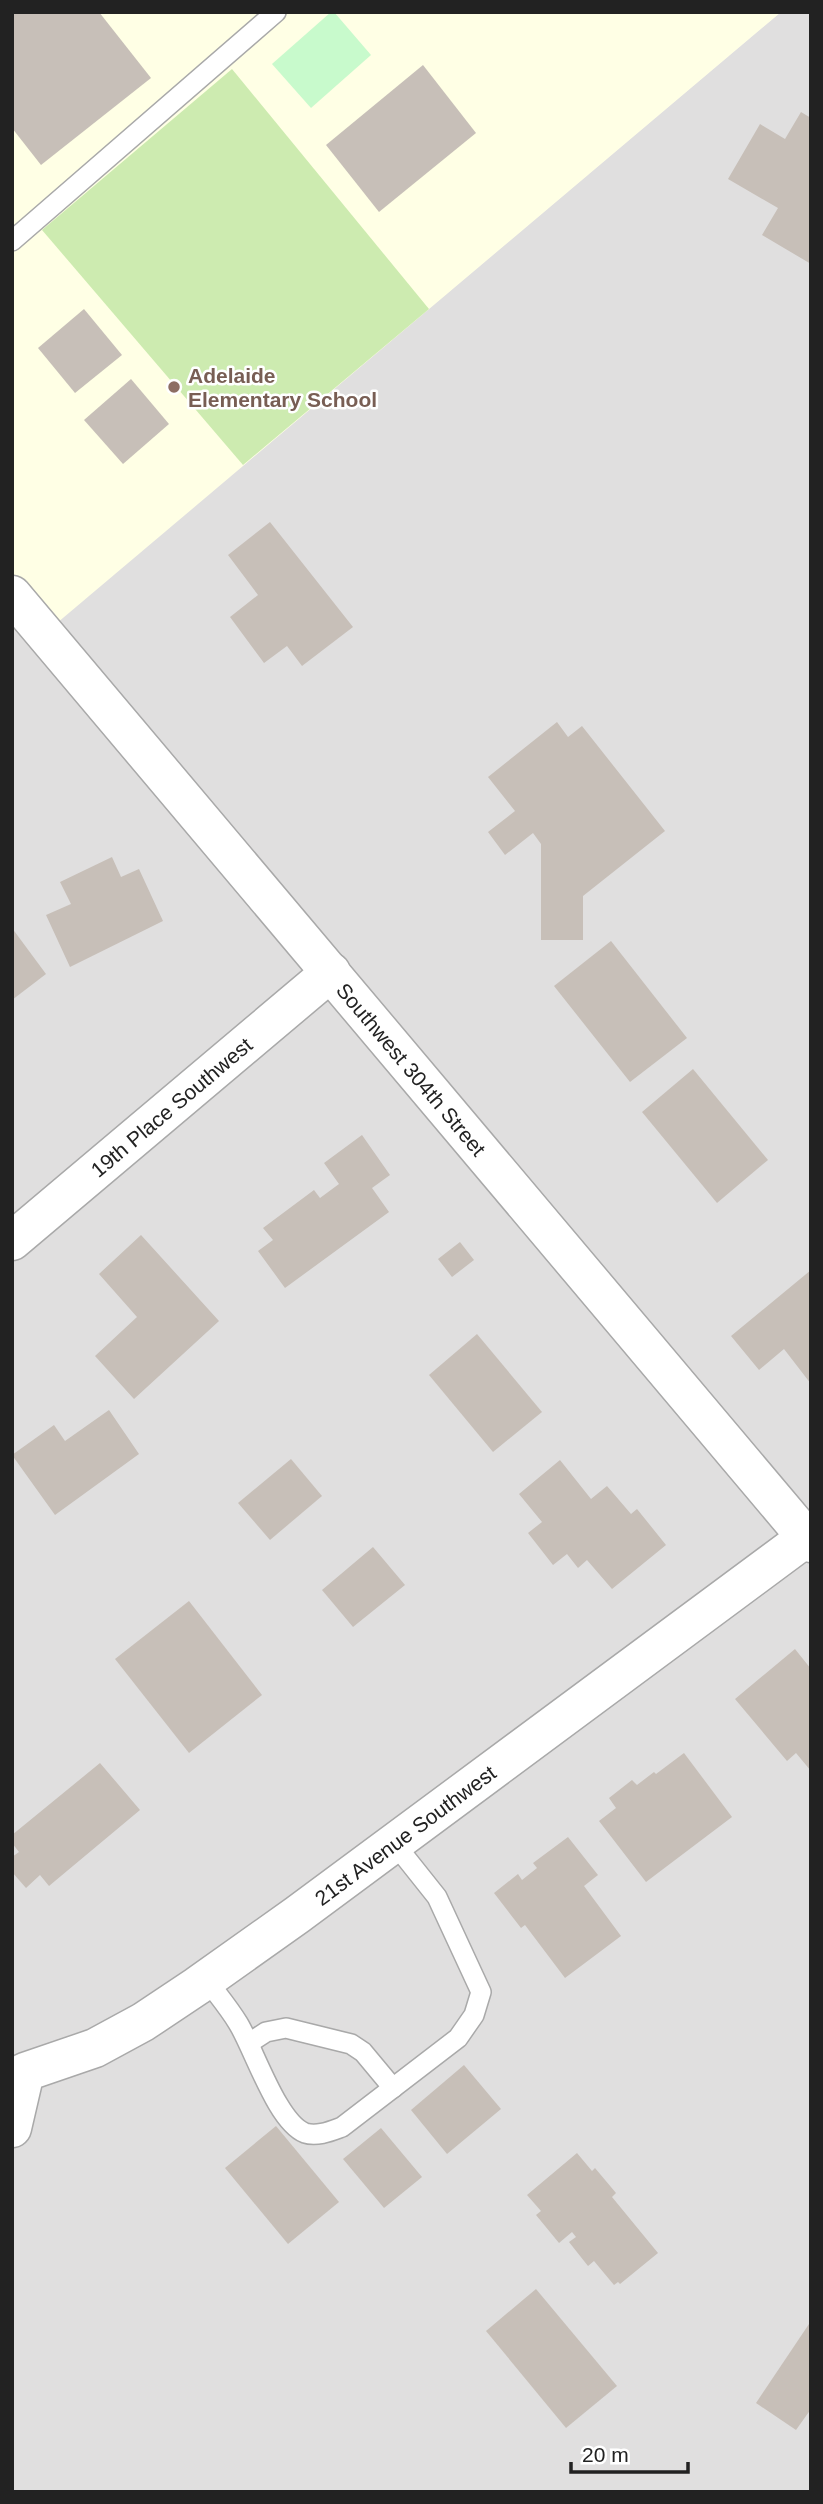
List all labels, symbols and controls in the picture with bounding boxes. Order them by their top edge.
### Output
place label: Adelaide Elementary School [188,364,377,411]
marker: Adelaide Elementary School [166,379,182,395]
street label: Southwest 304th Street [332,978,491,1160]
street label: 19th Place Southwest [86,1032,256,1181]
street label: 21st Avenue Southwest [310,1760,500,1910]
scale bar [571,2430,688,2474]
text: 20 m [582,2443,629,2466]

